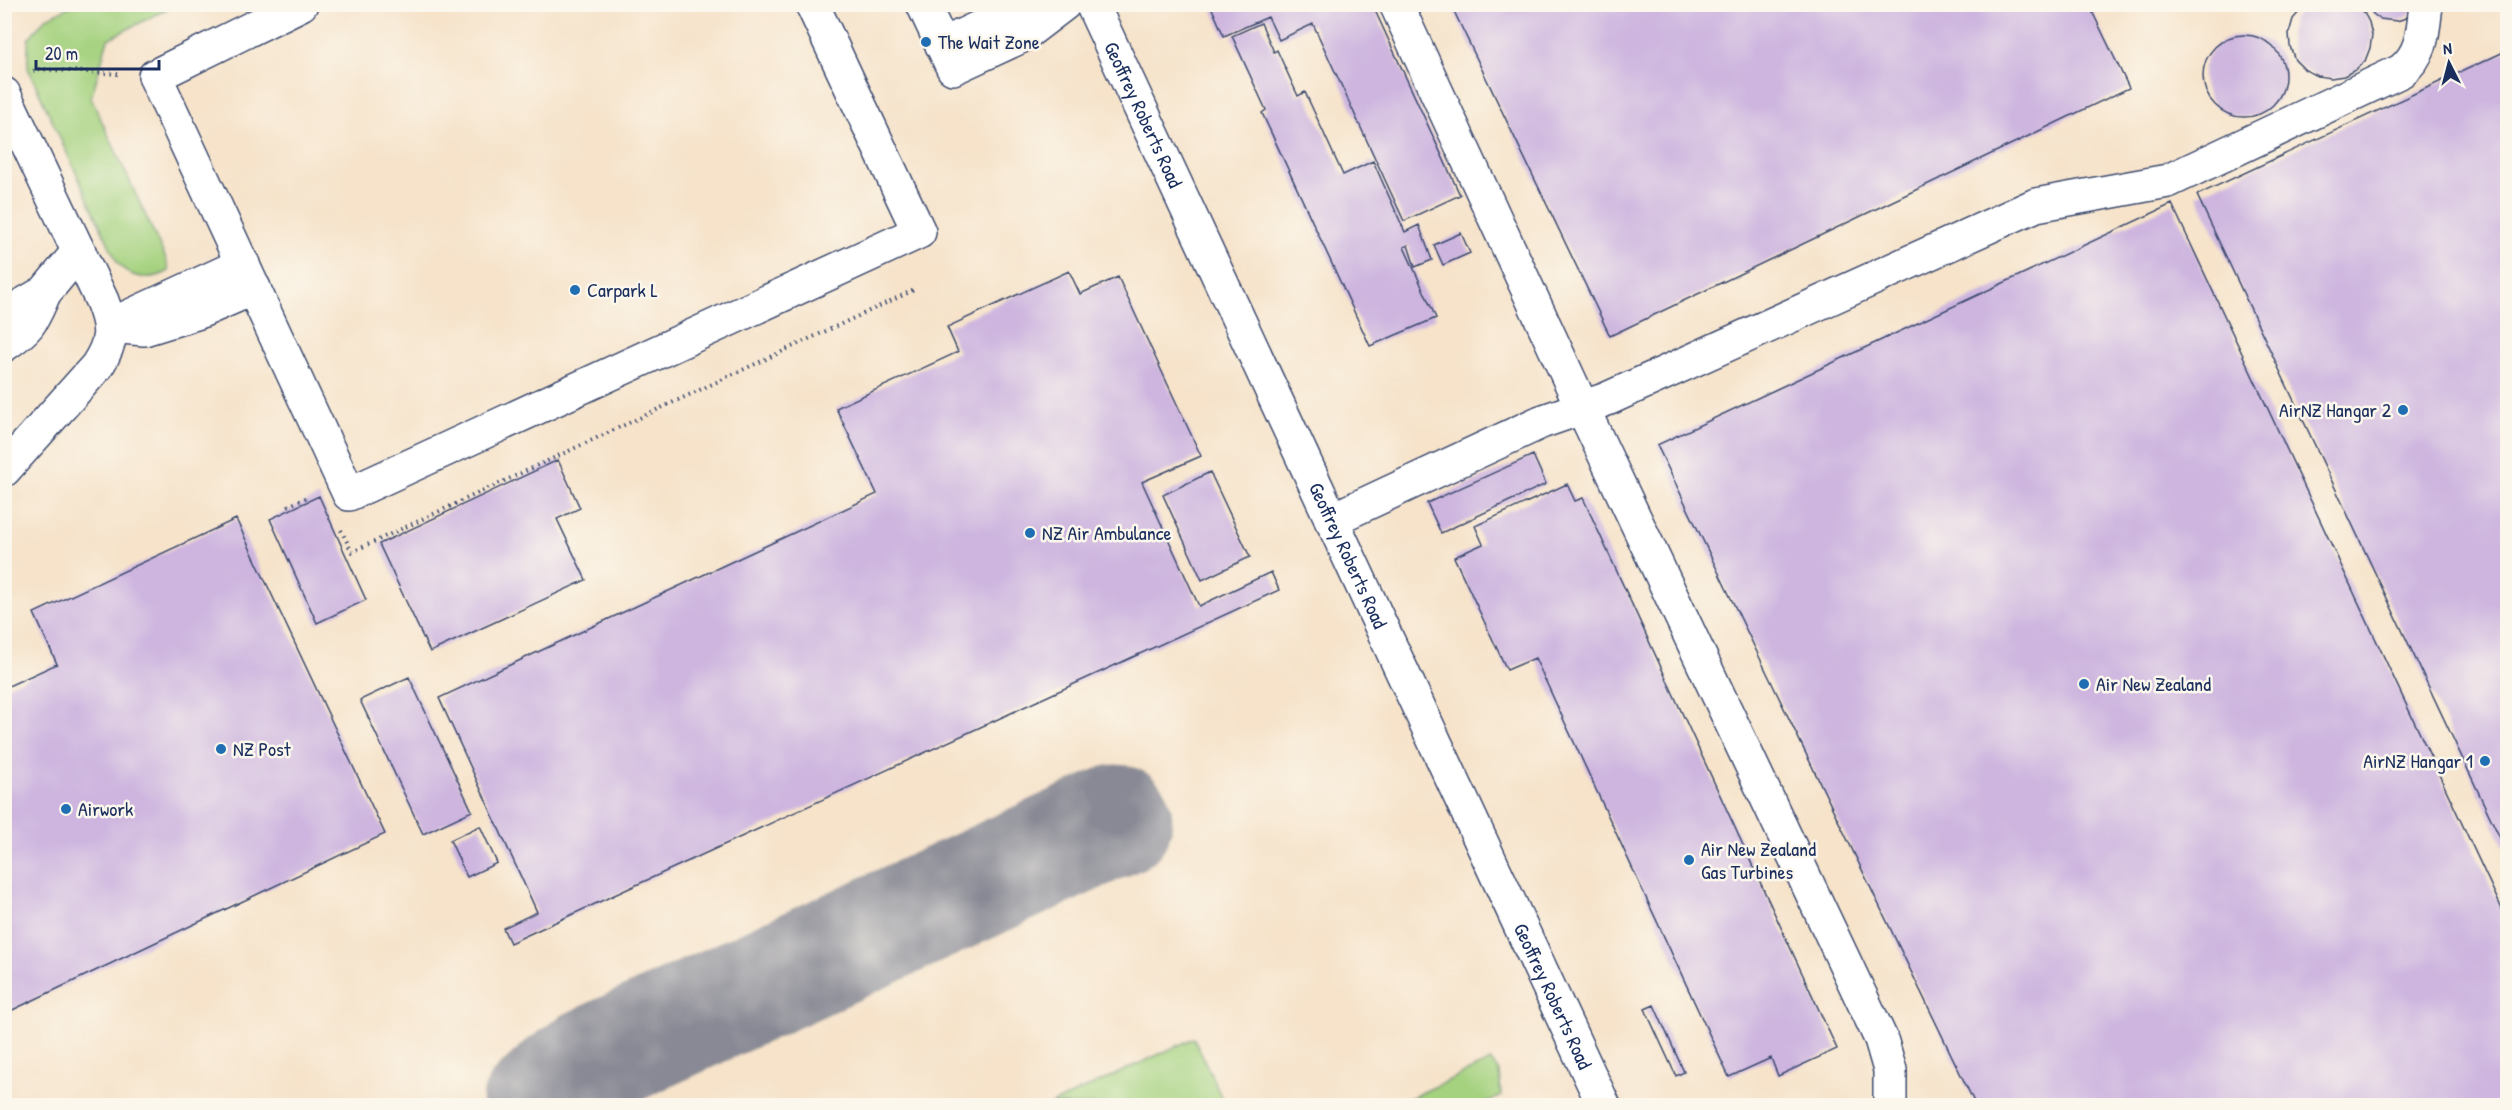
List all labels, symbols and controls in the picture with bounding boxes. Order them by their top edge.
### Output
place label: The Wait Zone [938,28,1040,55]
scale bar [36,33,159,71]
north arrow [2419,33,2479,93]
marker: The Wait Zone [919,35,933,49]
street label: Geoffrey Roberts Road [1098,37,1189,192]
text: N [2442,37,2453,59]
text: 20 m [45,41,78,66]
place label: Carpark L [587,276,658,303]
marker: Carpark L [568,283,582,297]
place label: AirNZ Hangar 2 [2279,396,2392,423]
marker: AirNZ Hangar 2 [2396,403,2410,417]
street label: Geoffrey Roberts Road [1303,478,1394,633]
place label: NZ Air Ambulance [1042,519,1171,546]
marker: NZ Air Ambulance [1023,526,1037,540]
place label: Air New Zealand [2096,670,2211,697]
marker: Air New Zealand [2077,677,2091,691]
place label: NZ Post [233,735,292,762]
marker: NZ Post [214,742,228,756]
place label: AirNZ Hangar 1 [2363,747,2473,774]
marker: AirNZ Hangar 1 [2478,754,2492,768]
place label: Airwork [78,795,133,822]
marker: Airwork [59,802,73,816]
place label: Air New Zealand Gas Turbines [1701,835,1816,885]
marker: Air New Zealand Gas Turbines [1682,853,1696,867]
street label: Geoffrey Roberts Road [1508,919,1599,1073]

